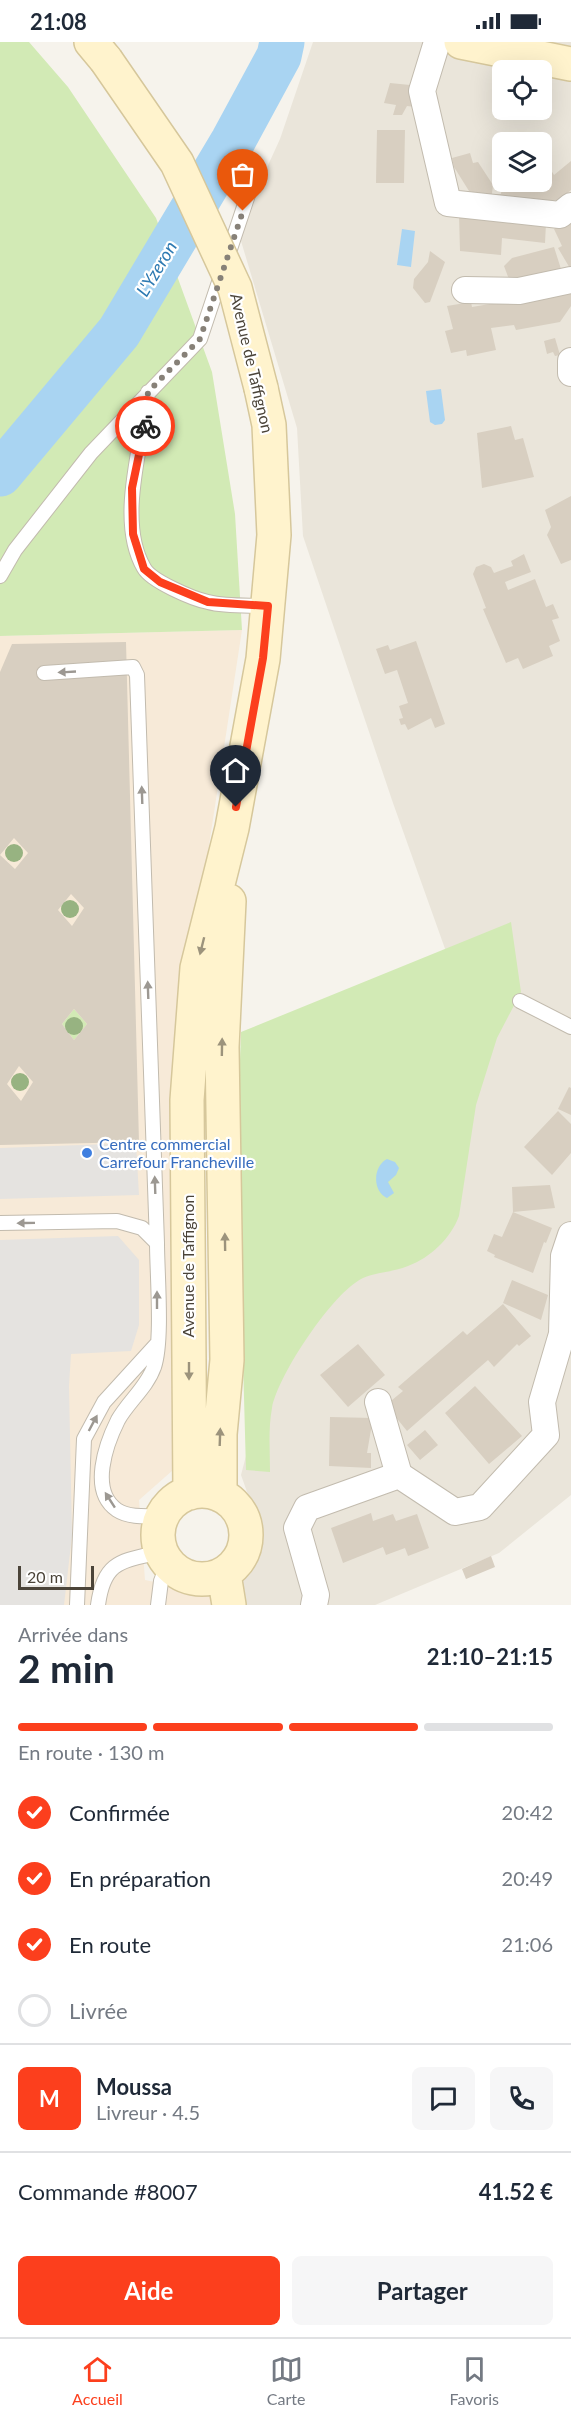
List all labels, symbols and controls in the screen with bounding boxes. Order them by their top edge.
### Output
text: 21:08 [30,8,87,35]
map controls [492,60,552,192]
button: locate [492,60,552,120]
button: layers [492,132,552,192]
pin [217,149,268,211]
icon: bag [226,158,259,191]
water label: L'Yzeron [131,237,181,300]
street label: Avenue de Taffignon [227,291,278,435]
courier [115,396,175,456]
icon: bike [129,410,162,443]
one-way arrow [58,667,77,676]
pin [210,745,261,807]
icon: home [219,754,252,787]
one-way arrow [137,785,146,804]
one-way arrow [197,937,207,955]
one-way arrow [144,980,153,999]
one-way arrow [218,1038,227,1057]
place label: Centre commercial Carrefour Francheville [99,1134,254,1171]
marker: Centre commercial Carrefour Francheville [80,1146,94,1160]
one-way arrow [150,1175,159,1194]
street label: Avenue de Taffignon [178,1195,197,1338]
one-way arrow [16,1218,35,1227]
one-way arrow [220,1233,230,1252]
one-way arrow [152,1290,162,1309]
one-way arrow [184,1361,194,1380]
one-way arrow [88,1414,98,1431]
one-way arrow [216,1427,225,1446]
one-way arrow [105,1491,116,1508]
scale bar [18,1563,94,1590]
text: 20 m [27,1567,63,1586]
text: Arrivée dans [18,1622,128,1646]
text: 21:10–21:15 [427,1643,553,1670]
text: 2 min [18,1645,115,1691]
text: En route · 130 m [18,1740,164,1764]
icon: check [18,1796,51,1829]
text: Confirmée [69,1799,170,1826]
text: 20:42 [502,1800,553,1824]
icon: check [18,1862,51,1895]
text: En préparation [69,1865,211,1892]
text: 20:49 [502,1866,553,1890]
icon: check [18,1928,51,1961]
text: En route [69,1931,151,1958]
text: 21:06 [502,1932,553,1956]
text: Livrée [69,1997,128,2024]
button: chat [412,2067,475,2130]
button: phone [490,2067,553,2130]
text: Moussa [96,2073,172,2100]
text: M [39,2085,60,2112]
text: Livreur · 4.5 [96,2100,200,2124]
text: Commande #8007 [18,2178,198,2205]
text: 41.52 € [479,2178,553,2205]
button: Aide [18,2256,280,2325]
button: Partager [292,2256,553,2325]
tab: Accueil [72,2353,123,2408]
tab: Carte [267,2353,305,2408]
tab: Favoris [450,2353,499,2408]

